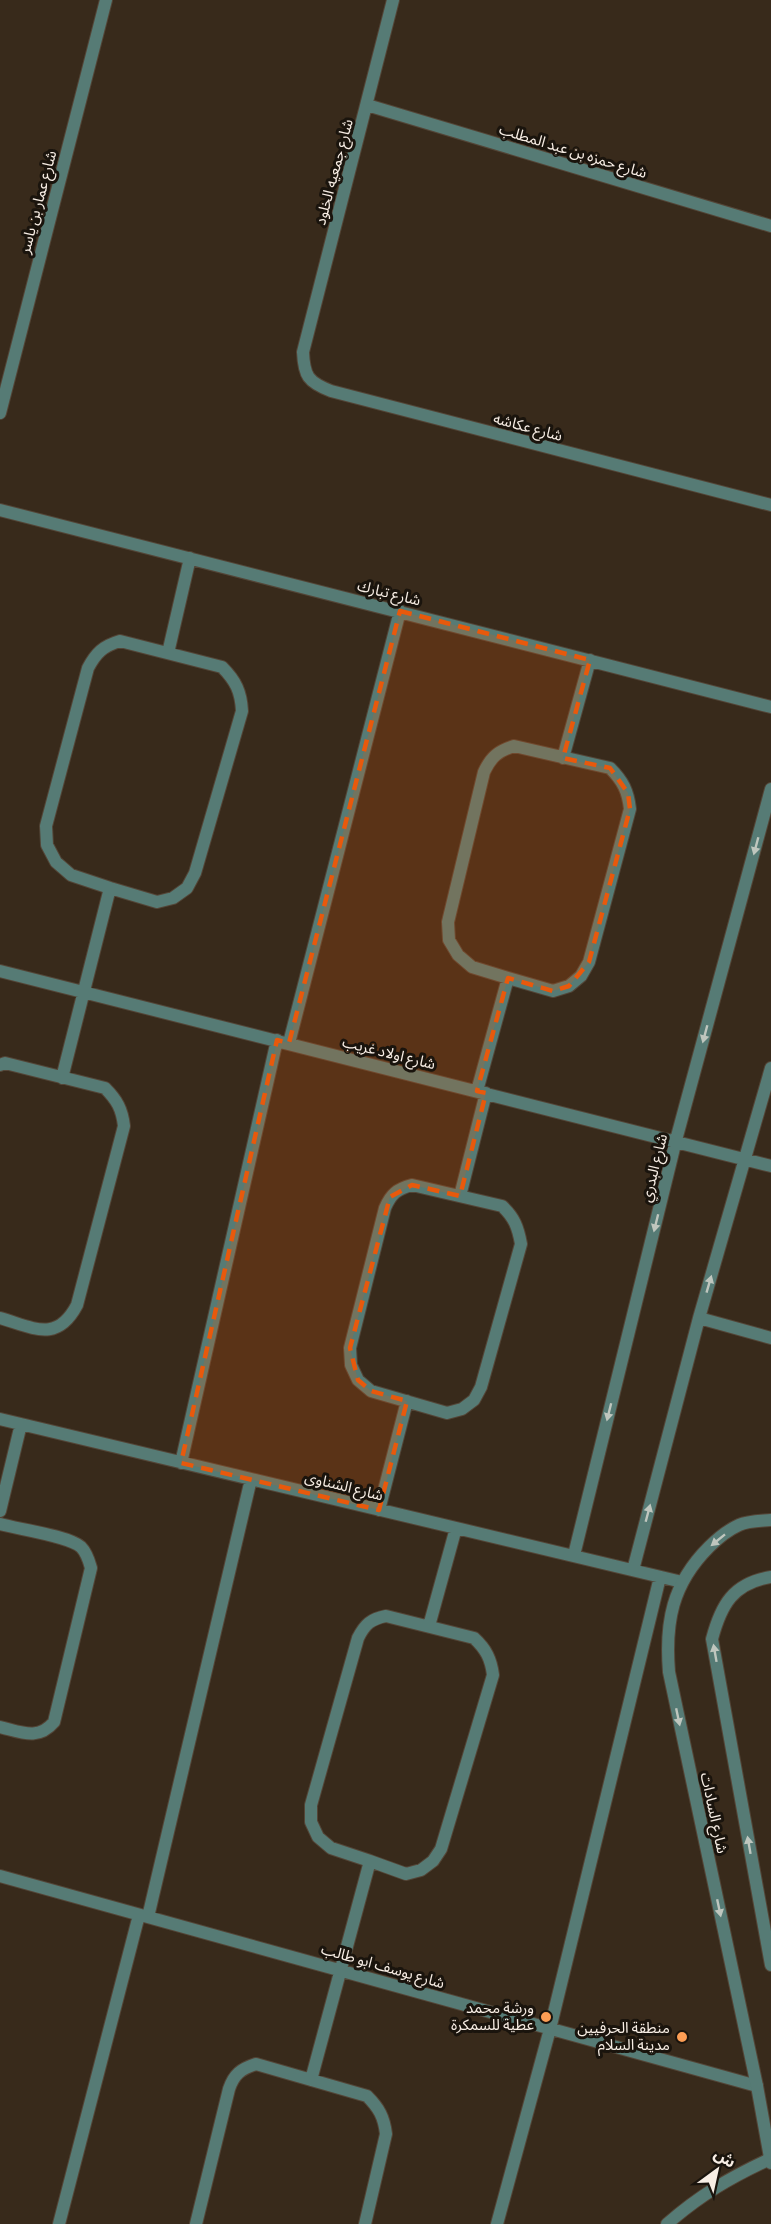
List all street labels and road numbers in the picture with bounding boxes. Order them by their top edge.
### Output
street label: شارع جمعيه الخلود [311,117,360,228]
street label: شارع حمزه بن عبد المطلب [496,120,649,185]
street label: شارع عمار بن ياسر [15,148,63,257]
street label: شارع عكاشه [491,409,565,448]
street label: شارع تبارك [355,576,423,613]
street label: شارع اولاد غريب [340,1033,438,1076]
street label: شارع البدري [637,1132,674,1205]
street label: شارع الشناوى [302,1468,385,1507]
street label: شارع السادات [694,1771,731,1856]
street label: شارع يوسف ابو طالب [318,1940,447,1995]

